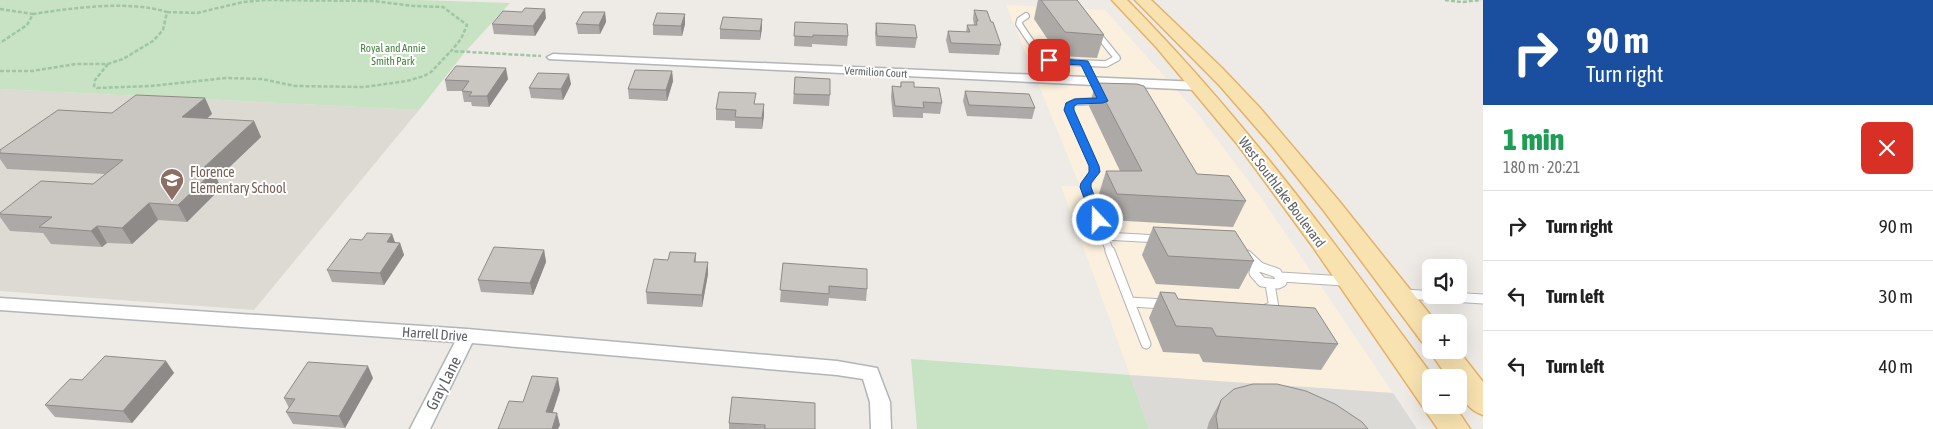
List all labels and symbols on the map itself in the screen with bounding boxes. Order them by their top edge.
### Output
pin [1028,39,1070,81]
park label: Royal and Annie Smith Park [360,42,426,67]
street label: Vermilion Court [844,64,908,80]
street label: West Southlake Boulevard [1235,134,1329,250]
place label: Florence Elementary School [190,164,286,196]
school or university icon: Florence Elementary School [159,167,185,201]
position arrow [1071,193,1123,245]
street label: Harrell Drive [402,324,468,344]
street label: Gray Lane [422,353,465,413]

